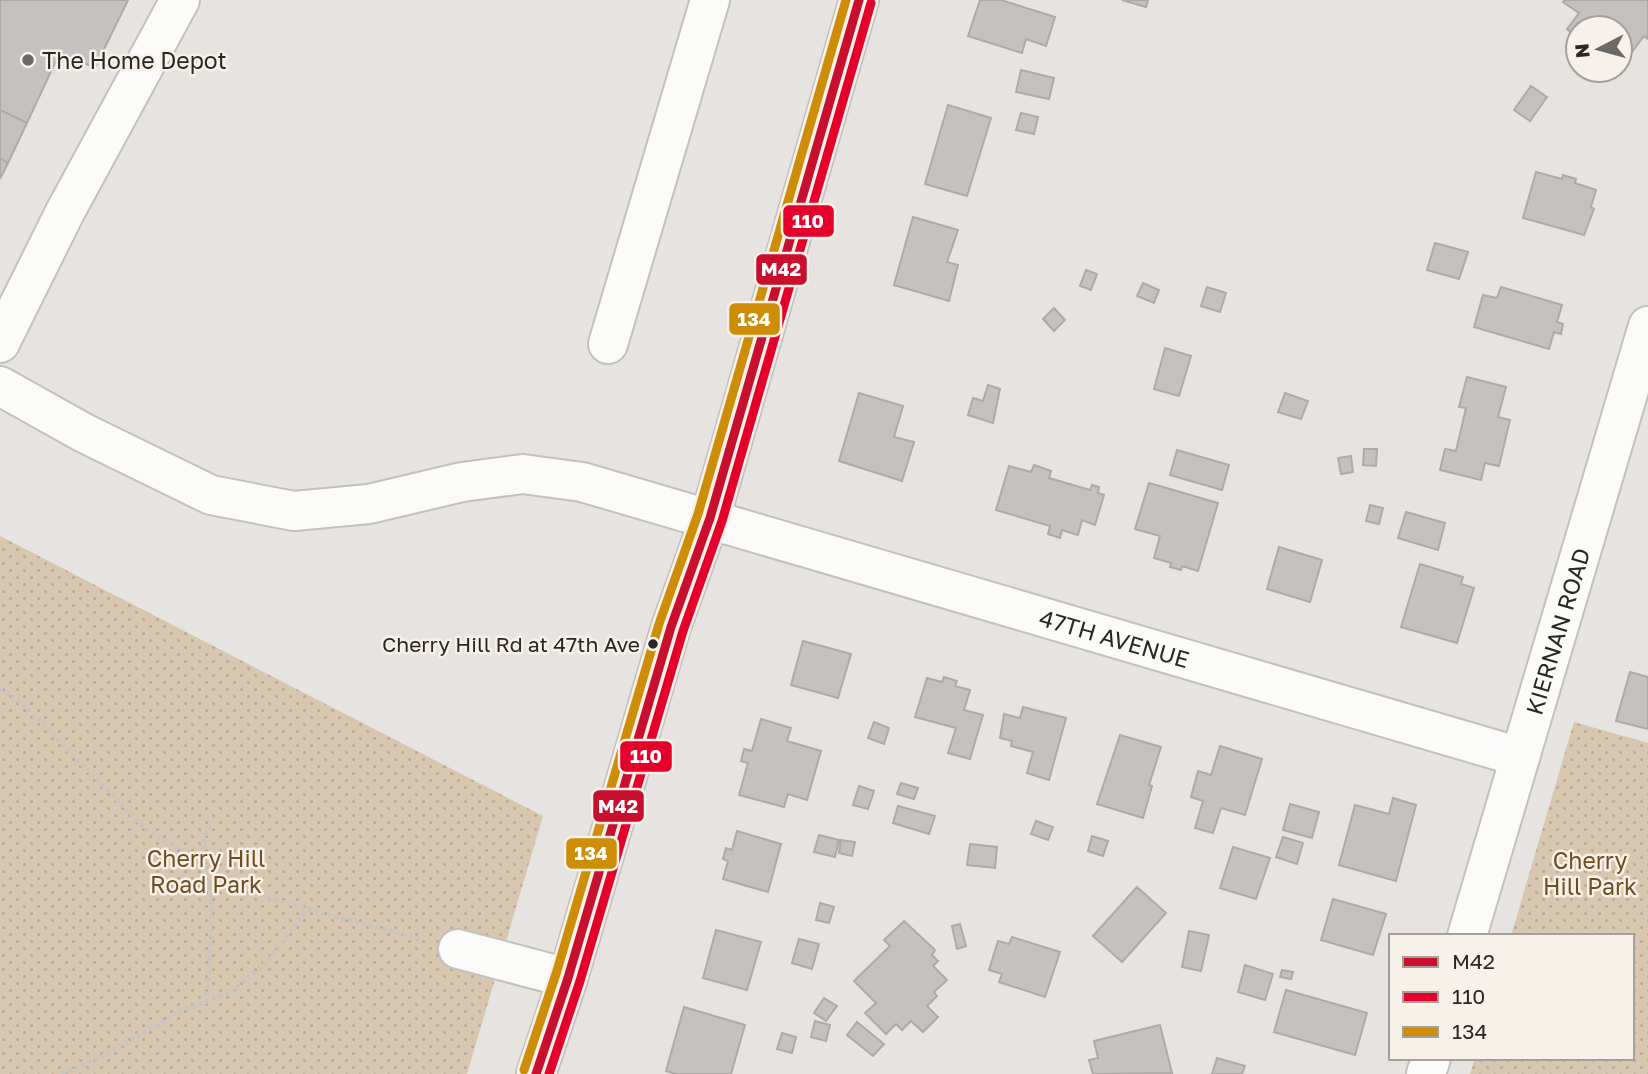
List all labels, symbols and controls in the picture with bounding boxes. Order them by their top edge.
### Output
north arrow [1564,14,1634,84]
text: N [1569,42,1594,59]
place label: The Home Depot [42,46,227,74]
marker: The Home Depot [20,52,36,68]
line badge: 110 [782,204,835,238]
text: 110 [792,209,824,232]
line badge: M42 [755,253,808,286]
text: M42 [761,257,801,280]
line badge: 134 [728,302,781,336]
text: 134 [737,307,771,330]
street label: KIERNAN ROAD [1519,544,1595,718]
street label: 47TH AVENUE [1036,603,1193,673]
place label: Cherry Hill Rd at 47th Ave [382,631,640,657]
marker: Cherry Hill Rd at 47th Ave [646,637,660,651]
line badge: 110 [619,740,673,773]
text: 110 [630,744,662,767]
line badge: M42 [592,789,645,823]
text: M42 [598,794,638,817]
line badge: 134 [565,837,618,870]
text: 134 [574,841,608,864]
park label: Cherry Hill Road Park [147,844,265,898]
park label: Cherry Hill Park [1543,846,1637,900]
legend [1389,934,1634,1060]
text: M42 [1452,948,1495,974]
text: 110 [1452,983,1485,1009]
text: 134 [1452,1018,1487,1044]

